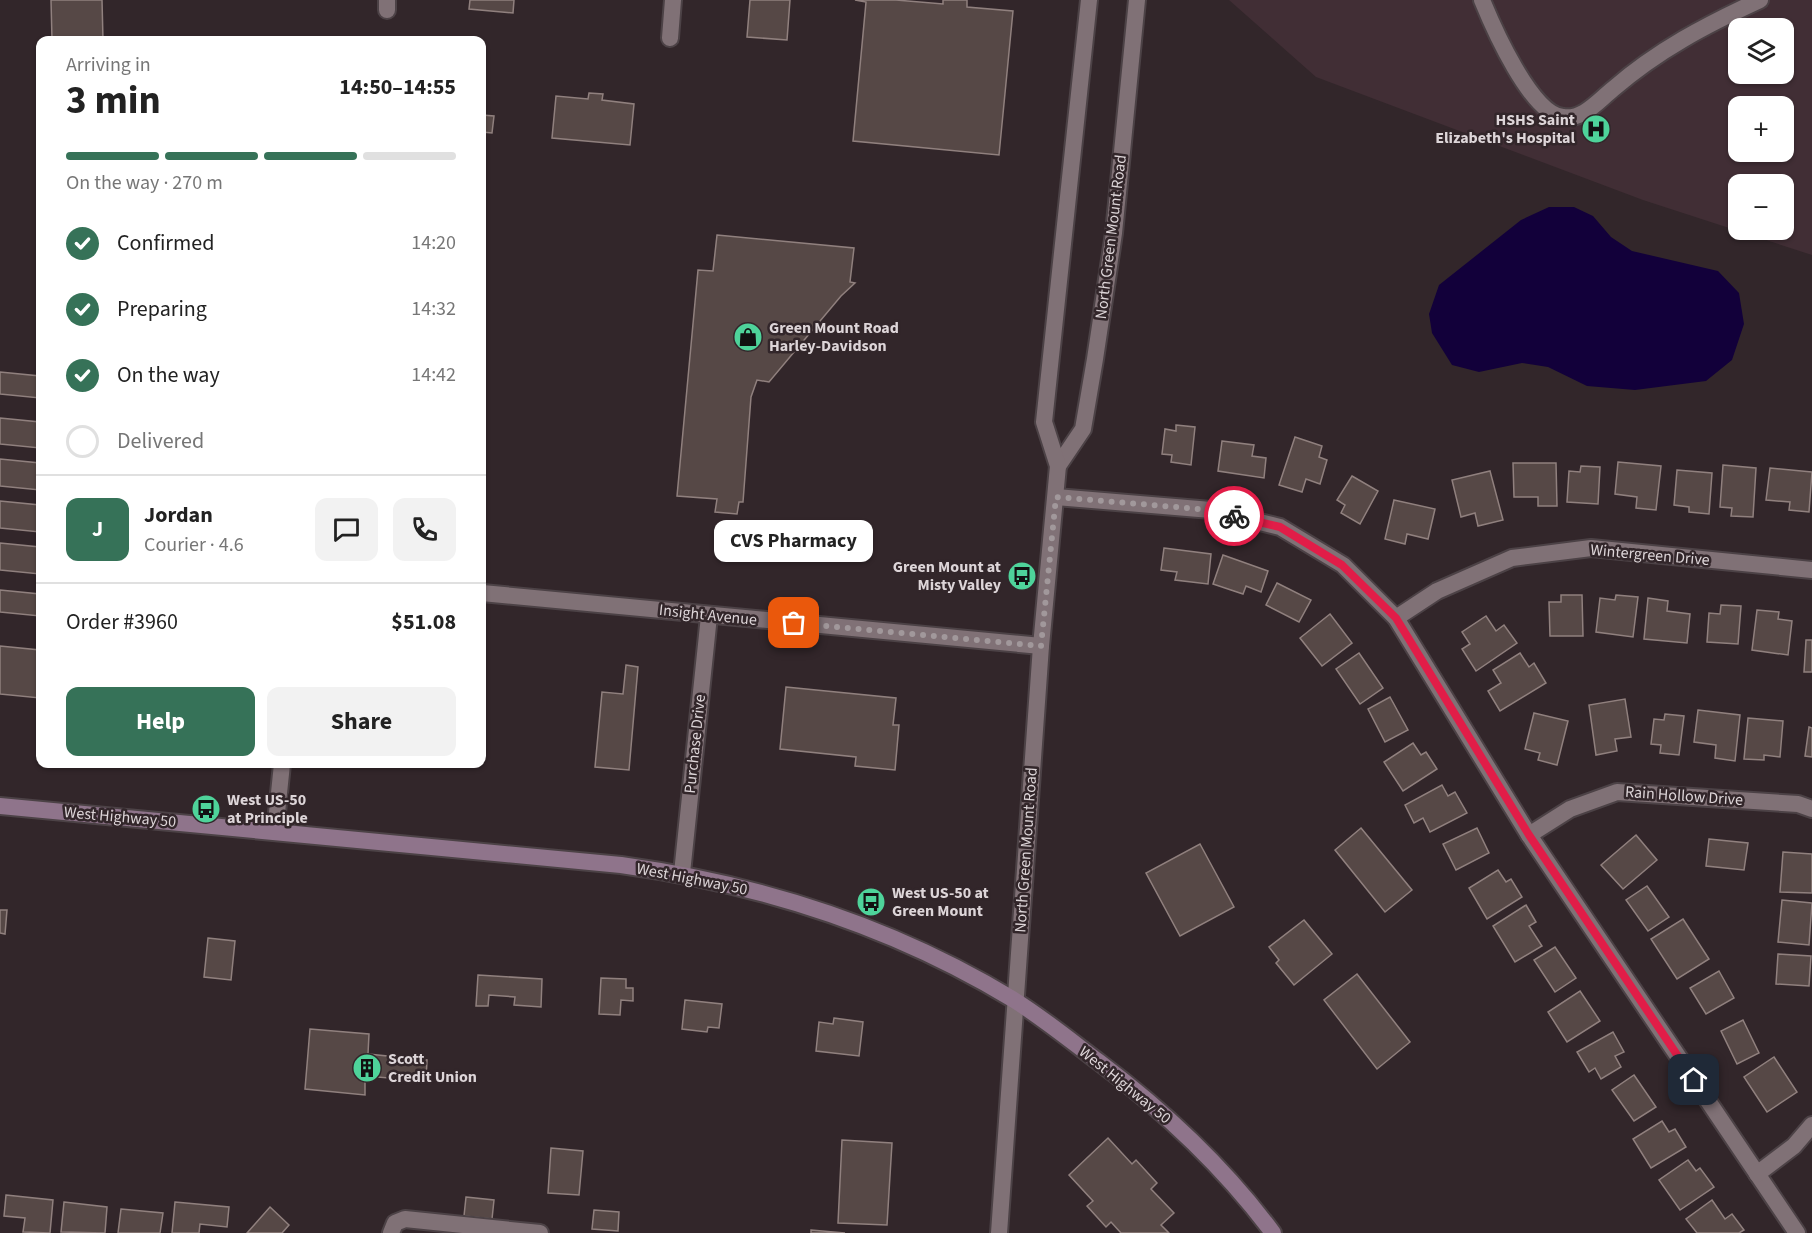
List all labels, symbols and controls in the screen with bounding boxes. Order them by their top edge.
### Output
map controls [1728,18,1794,240]
button: layers [1728,18,1794,84]
text: Arriving in [66,51,151,79]
text: 14:50–14:55 [339,71,456,103]
text: 3 min [66,73,161,129]
button: + [1728,96,1794,162]
place label: HSHS Saint Elizabeth's Hospital [1435,109,1575,149]
hospital icon: HSHS Saint Elizabeth's Hospital [1580,113,1612,145]
street label: North Green Mount Road [1090,153,1132,321]
text: On the way · 270 m [66,169,223,197]
button: − [1728,174,1794,240]
icon: check [66,227,99,260]
text: Confirmed [117,227,214,259]
text: 14:20 [411,229,456,257]
icon: check [66,293,99,326]
text: Preparing [117,293,207,325]
text: 14:32 [411,295,456,323]
place label: Green Mount Road Harley-Davidson [769,317,899,357]
shop icon: Green Mount Road Harley-Davidson [732,321,764,353]
icon: check [66,359,99,392]
text: On the way [117,359,220,391]
text: 14:42 [411,361,456,389]
text: Delivered [117,425,204,457]
courier [1204,486,1264,546]
button: chat [315,498,378,561]
button: phone [393,498,456,561]
text: Jordan [144,499,213,531]
icon: bike [1218,500,1251,533]
text: J [92,513,103,545]
callout: CVS Pharmacy [714,521,874,563]
text: CVS Pharmacy [730,527,857,555]
text: Courier · 4.6 [144,531,244,559]
street label: Wintergreen Drive [1589,539,1711,571]
place label: Green Mount at Misty Valley [893,556,1002,596]
bus stop icon: Green Mount at Misty Valley [1006,560,1038,592]
pin [768,597,819,648]
street label: Insight Avenue [658,599,758,631]
text: Order #3960 [66,606,178,638]
text: $51.08 [391,606,456,638]
icon: bag [777,606,810,639]
button: Help [66,687,255,756]
button: Share [267,687,456,756]
street label: Purchase Drive [679,693,711,795]
street label: North Green Mount Road [1009,767,1043,933]
street label: Rain Hollow Drive [1624,781,1744,811]
place label: West US-50 at Principle [227,789,308,829]
bus stop icon: West US-50 at Principle [190,793,222,825]
street label: West Highway 50 [63,801,177,833]
street label: West Highway 50 [635,857,749,901]
place label: West US-50 at Green Mount [892,882,989,922]
bus stop icon: West US-50 at Green Mount [855,886,887,918]
street label: West Highway 50 [1074,1041,1176,1129]
place label: Scott Credit Union [388,1048,477,1088]
building icon: Scott Credit Union [351,1052,383,1084]
pin [1668,1054,1719,1105]
icon: home [1677,1063,1710,1096]

